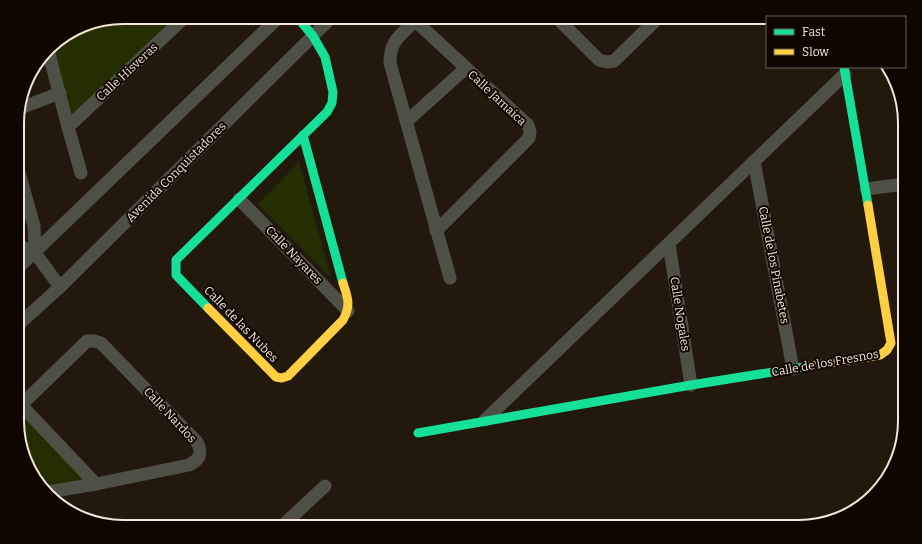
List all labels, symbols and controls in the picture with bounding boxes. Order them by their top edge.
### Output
legend [766,16,906,68]
text: Fast [802,25,826,39]
street label: Calle Hisveras [94,40,161,104]
text: Slow [802,45,829,59]
street label: Calle Jamaica [465,68,529,129]
street label: Avenida Conquistadores [123,119,229,225]
street label: Calle de los Pinabetes [756,205,792,325]
street label: Calle Nayares [263,223,325,287]
street label: Calle Nogales [667,276,693,352]
street label: Calle de las Nubes [201,283,281,365]
street label: Calle de los Fresnos [770,347,880,379]
street label: Calle Nardos [141,384,199,446]

